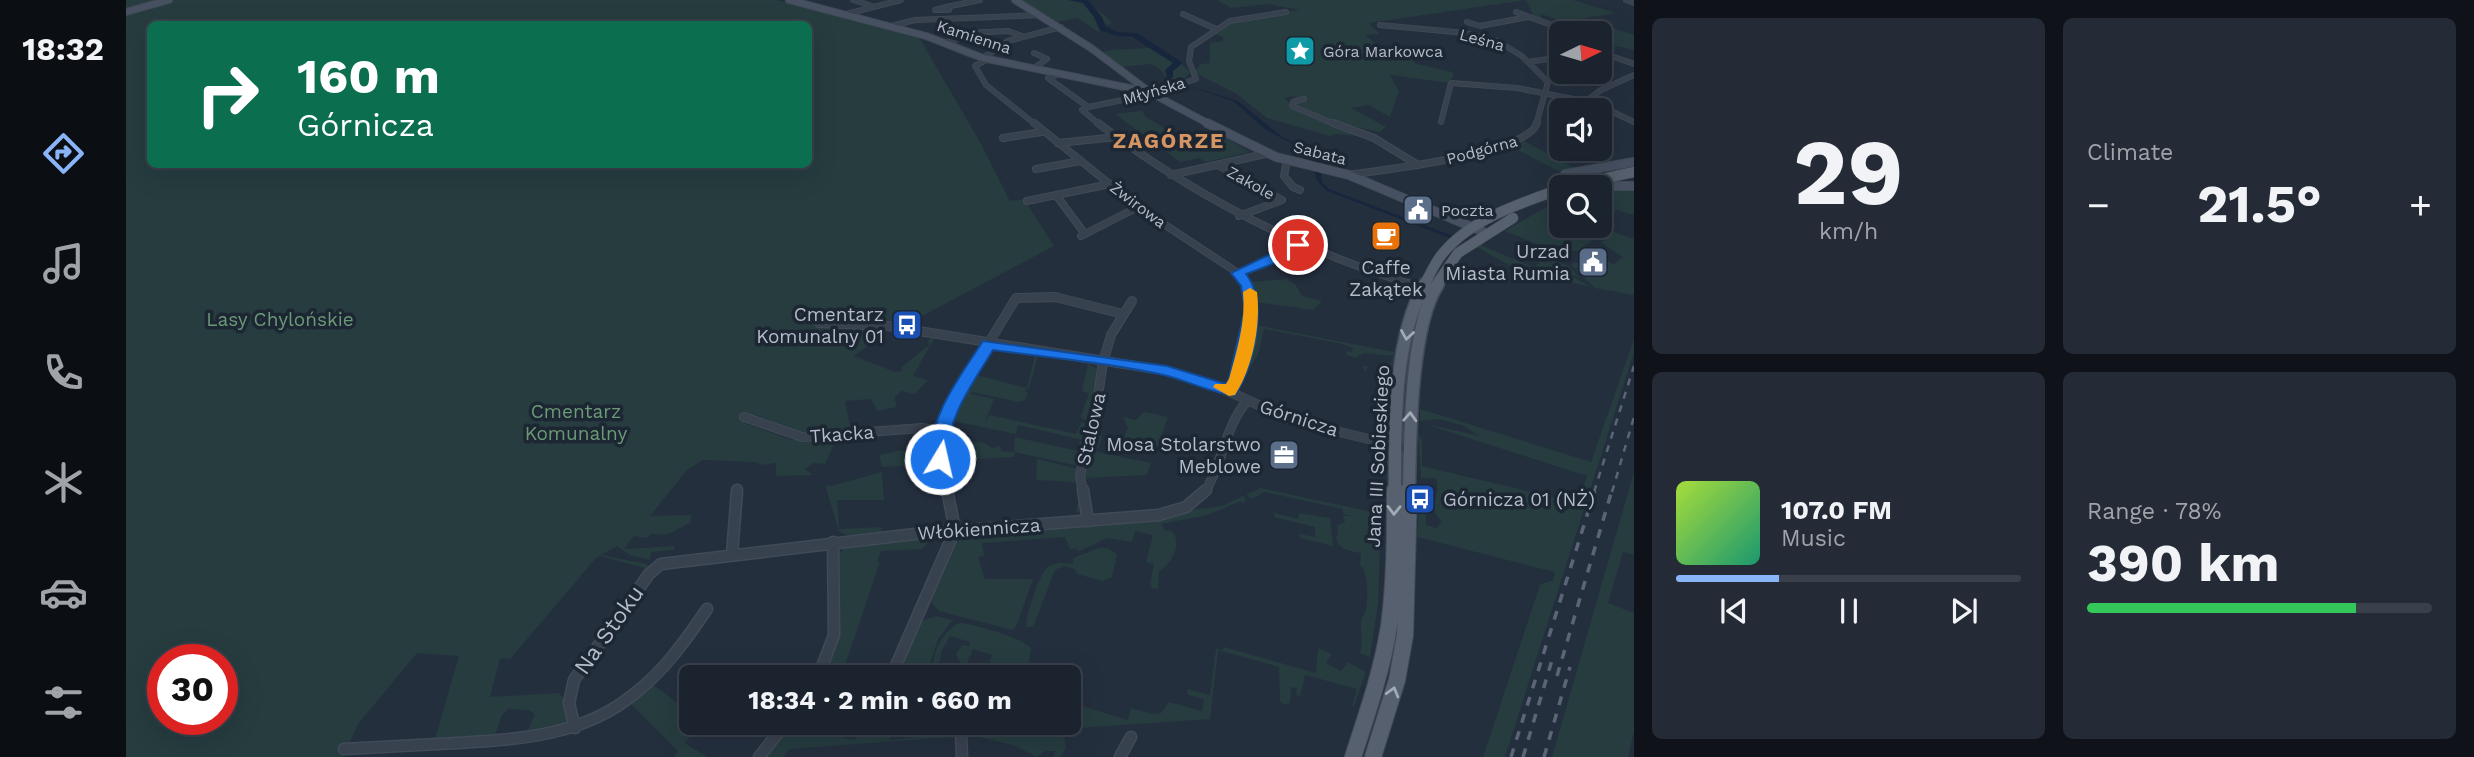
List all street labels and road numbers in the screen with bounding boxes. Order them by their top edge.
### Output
street label: Kamienna [934,16,1014,58]
street label: Leśna [1457,25,1507,55]
street label: Młyńska [1121,73,1187,109]
street label: Podgórna [1444,131,1520,169]
street label: Sabata [1292,137,1348,169]
street label: Zakole [1224,162,1278,204]
street label: Żwirowa [1106,178,1170,232]
street label: Jana III Sobieskiego [1362,364,1394,548]
street label: Stalowa [1071,390,1111,468]
street label: Górnicza [1257,395,1341,442]
street label: Tkacka [809,420,875,448]
street label: Włókiennicza [917,513,1042,545]
street label: Na Stoku [569,580,649,680]

